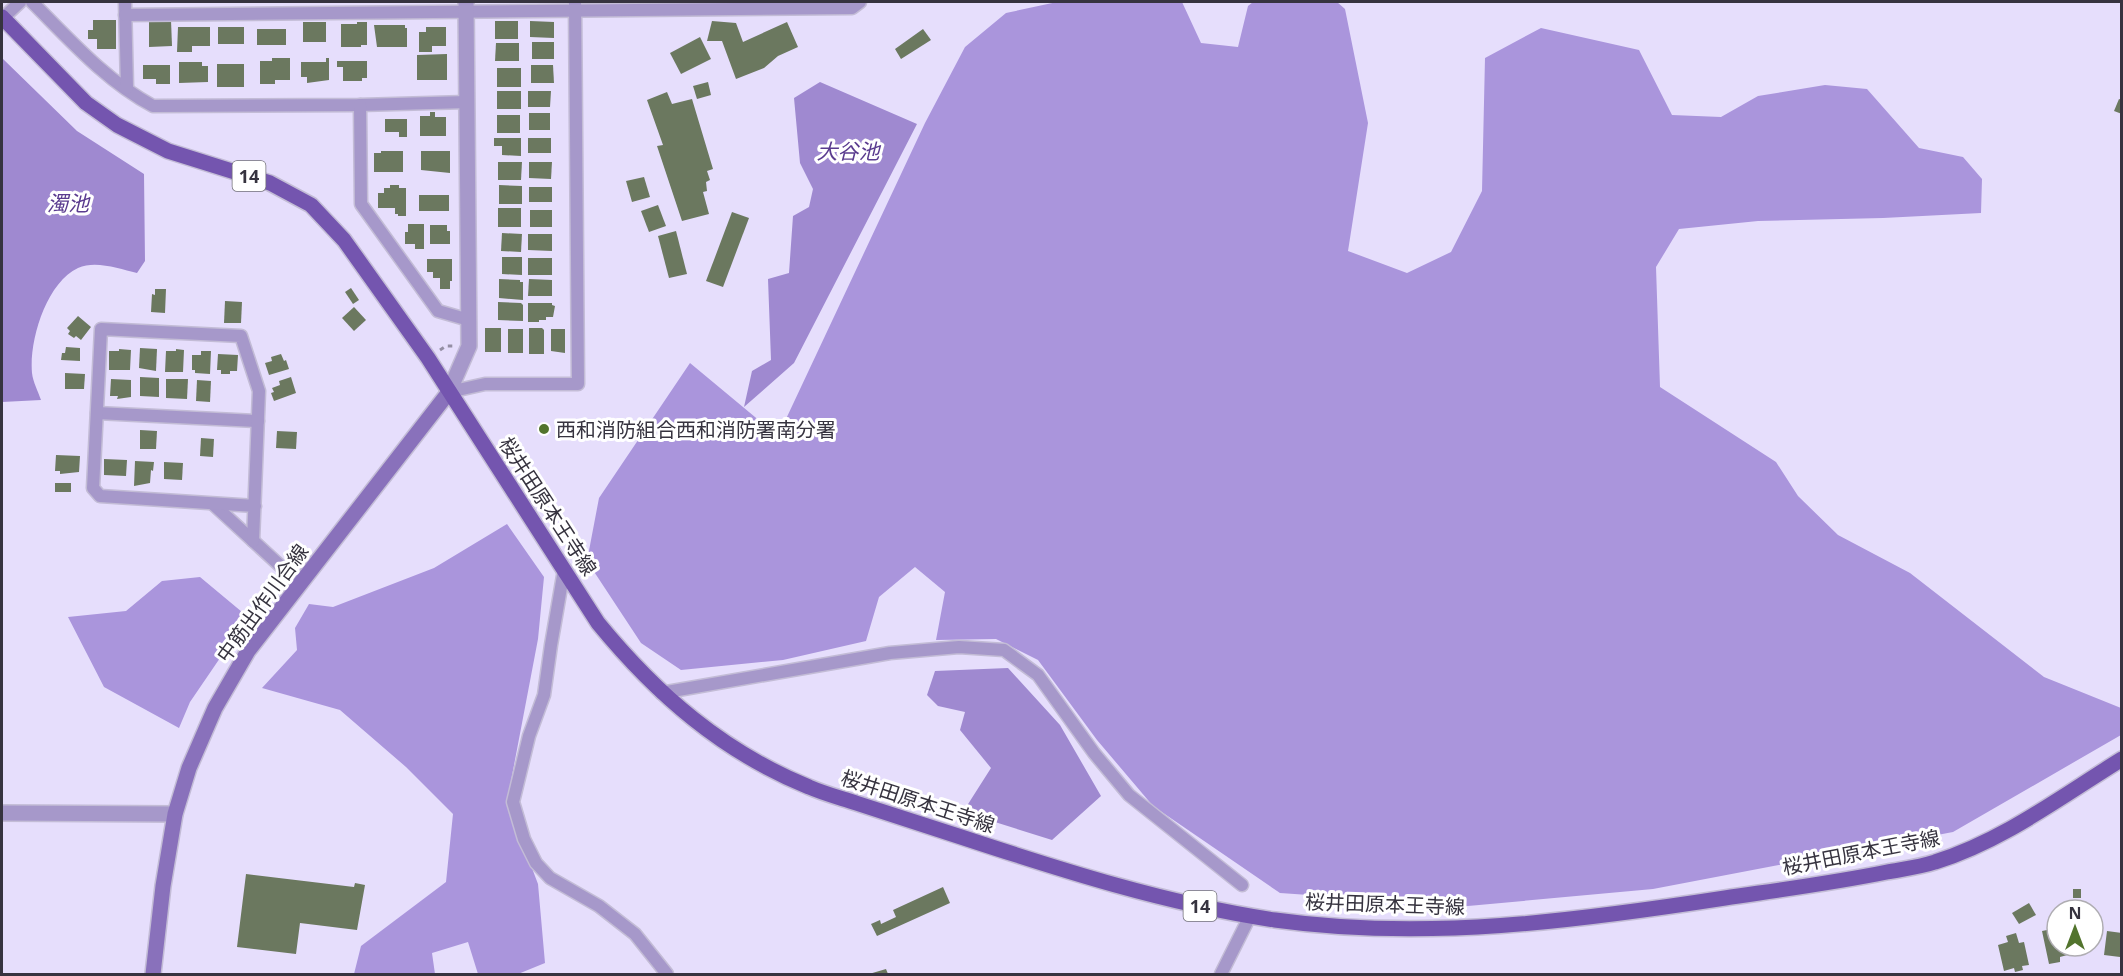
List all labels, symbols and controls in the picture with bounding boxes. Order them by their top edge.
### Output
water label: 大谷池 [817,137,881,165]
road number: 14 [232,161,266,191]
water label: 濁池 [47,189,91,217]
place label: 西和消防組合西和消防署南分署 [556,416,836,443]
marker: 西和消防組合西和消防署南分署 [537,422,551,436]
street label: 桜井田原本王寺線 [493,432,603,580]
street label: 中筋出作川合線 [210,538,314,668]
street label: 桜井田原本王寺線 [838,763,998,839]
street label: 桜井田原本王寺線 [1780,823,1942,881]
street label: 桜井田原本王寺線 [1305,888,1465,920]
road number: 14 [1184,891,1216,921]
north arrow [2045,898,2105,958]
text: N [2068,902,2082,924]

